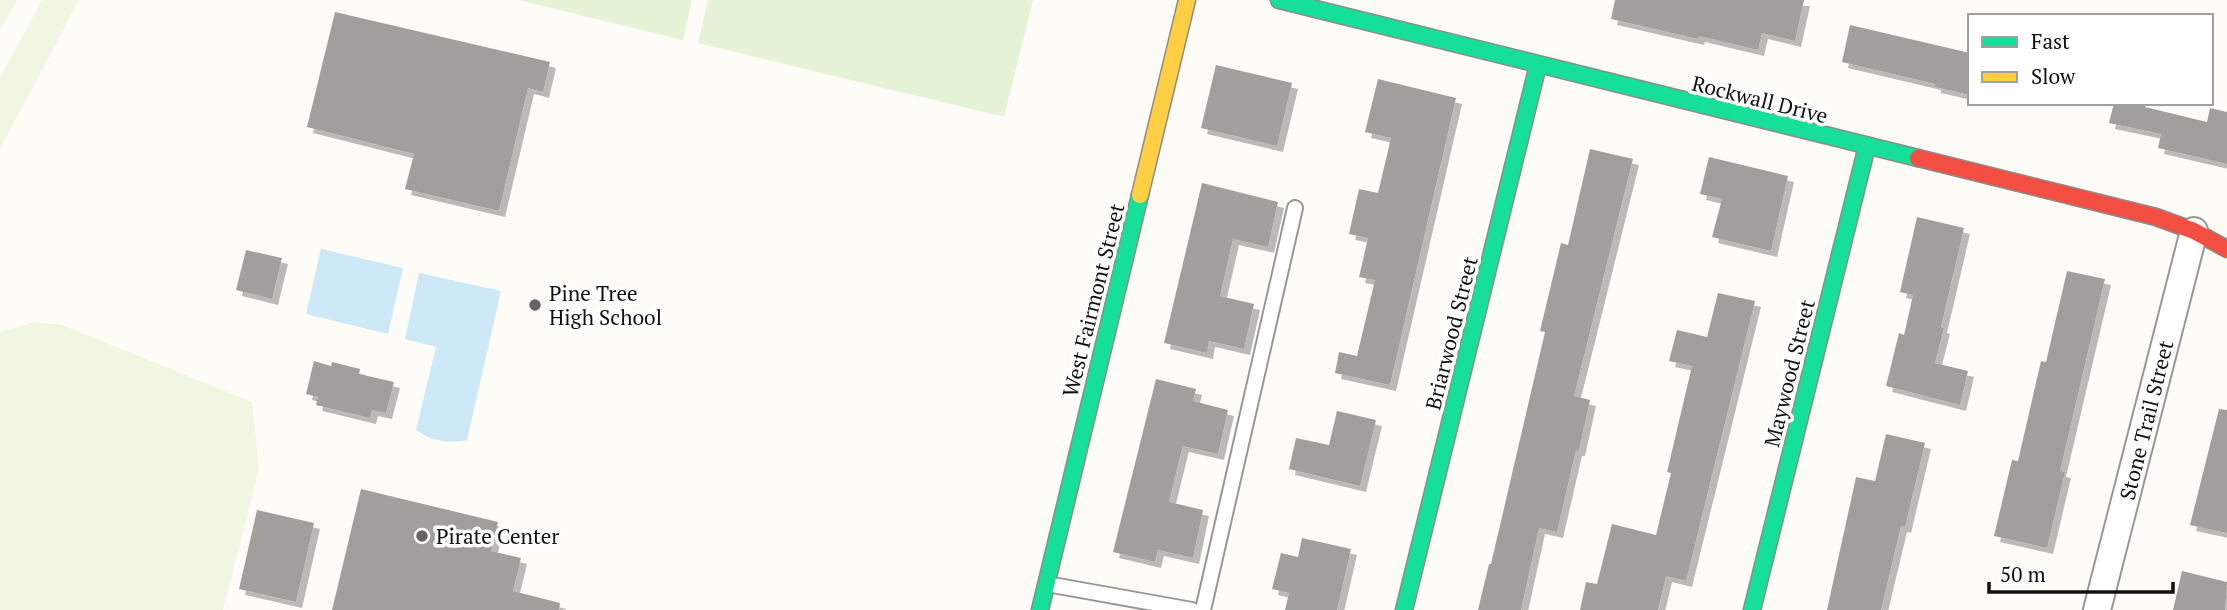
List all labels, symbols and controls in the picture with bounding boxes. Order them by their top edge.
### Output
legend [1968,14,2213,105]
text: Fast [2031,27,2070,55]
text: Slow [2031,62,2076,90]
street label: Rockwall Drive [1689,69,1831,129]
street label: West Fairmont Street [1055,200,1131,400]
street label: Briarwood Street [1418,253,1484,413]
place label: Pine Tree High School [549,279,662,331]
street label: Maywood Street [1757,296,1821,450]
marker: Pine Tree High School [527,297,543,313]
street label: Stone Trail Street [2113,337,2179,503]
place label: Pirate Center [436,522,559,550]
marker: Pirate Center [414,528,430,544]
scale bar [1989,550,2173,594]
text: 50 m [2000,560,2046,588]

